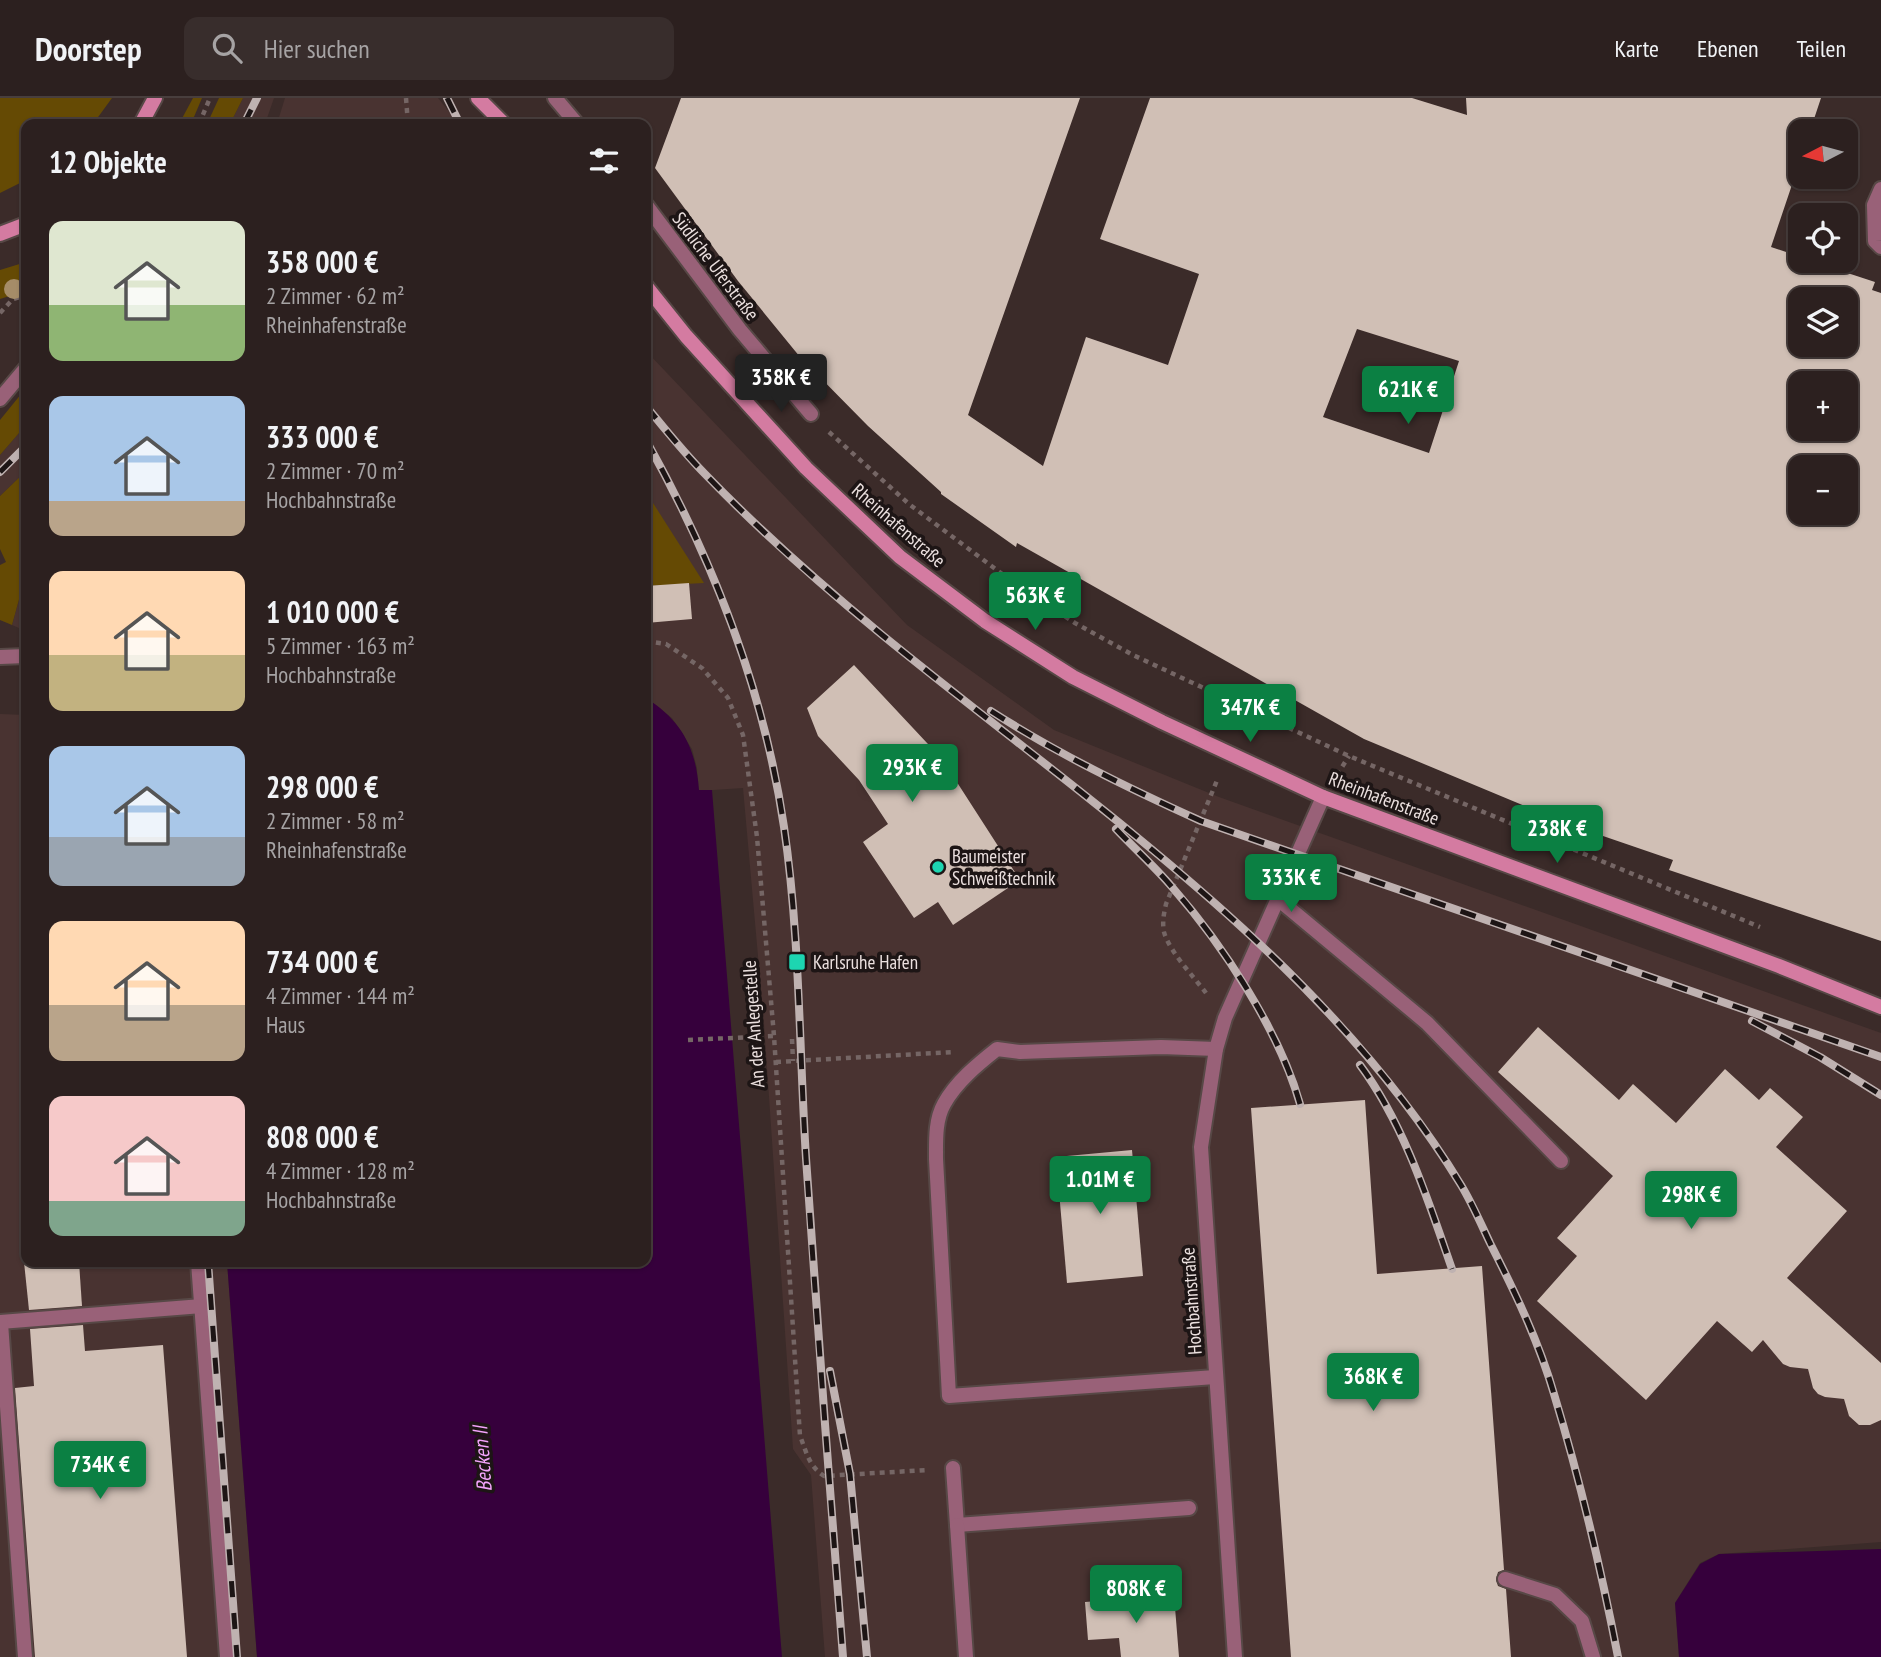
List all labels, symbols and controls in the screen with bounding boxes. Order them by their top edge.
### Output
search box [184,17,674,80]
text: Doorstep [35,27,142,70]
icon: search [208,29,246,67]
text: Hier suchen [264,32,370,65]
text: Karte [1615,33,1659,64]
text: Ebenen [1697,33,1759,64]
text: Teilen [1797,33,1846,64]
north arrow [1788,119,1858,189]
map controls [1788,119,1858,525]
text: 12 Objekte [49,142,167,181]
icon: filters [585,142,623,180]
button: locate [1788,203,1858,273]
street label: Südliche Uferstraße [667,207,765,325]
text: 358 000 € [266,242,379,281]
icon: home [105,249,189,333]
text: 2 Zimmer · 62 m² [266,281,404,310]
button: layers [1788,287,1858,357]
text: Rheinhafenstraße [266,310,407,339]
pin: 358K € [724,354,838,414]
text: 358K € [751,362,811,391]
pin: 621K € [1351,366,1465,426]
button: + [1788,371,1858,441]
text: 621K € [1378,374,1438,403]
text: 333 000 € [266,417,379,456]
icon: home [105,424,189,508]
button: − [1788,455,1858,525]
text: 2 Zimmer · 70 m² [266,456,404,485]
street label: Rheinhafenstraße [847,478,951,572]
text: Hochbahnstraße [266,485,396,514]
pin: 563K € [978,573,1092,632]
text: 563K € [1005,580,1065,609]
text: 1 010 000 € [266,592,399,631]
icon: home [105,599,189,683]
text: 5 Zimmer · 163 m² [266,631,415,660]
text: Hochbahnstraße [266,660,396,689]
pin: 347K € [1193,684,1307,744]
text: 347K € [1220,692,1280,721]
pin: 293K € [855,744,969,804]
text: 293K € [882,752,942,781]
street label: Rheinhafenstraße [1325,766,1443,830]
text: 298 000 € [266,767,379,806]
icon: home [105,774,189,858]
text: 2 Zimmer · 58 m² [266,806,404,835]
pin: 238K € [1500,806,1614,865]
text: 238K € [1527,813,1587,842]
text: Rheinhafenstraße [266,835,407,864]
place label: Baumeister Schweißtechnik [952,844,1056,890]
pin: 333K € [1234,854,1348,914]
marker: Baumeister Schweißtechnik [930,859,946,875]
text: 333K € [1261,862,1321,891]
text: 734 000 € [266,942,379,981]
icon: home [105,949,189,1033]
place label: Karlsruhe Hafen [813,950,918,974]
marker: Karlsruhe Hafen [787,952,807,972]
street label: An der Anlegestelle [737,959,769,1089]
text: 4 Zimmer · 144 m² [266,981,415,1010]
text: Haus [266,1010,305,1039]
text: 808 000 € [266,1117,379,1156]
icon: home [105,1124,189,1208]
text: 4 Zimmer · 128 m² [266,1156,415,1185]
pin: 1.01M € [1035,1156,1165,1216]
text: 1.01M € [1066,1164,1134,1193]
pin: 298K € [1634,1172,1748,1231]
text: 298K € [1661,1179,1721,1208]
text: Hochbahnstraße [266,1185,396,1214]
street label: Hochbahnstraße [1175,1246,1207,1356]
pin: 368K € [1316,1354,1430,1413]
text: 368K € [1343,1361,1403,1390]
water label: Becken II [466,1423,498,1493]
pin: 734K € [43,1442,157,1501]
text: 734K € [70,1449,130,1478]
pin: 808K € [1079,1566,1193,1625]
text: 808K € [1106,1573,1166,1602]

